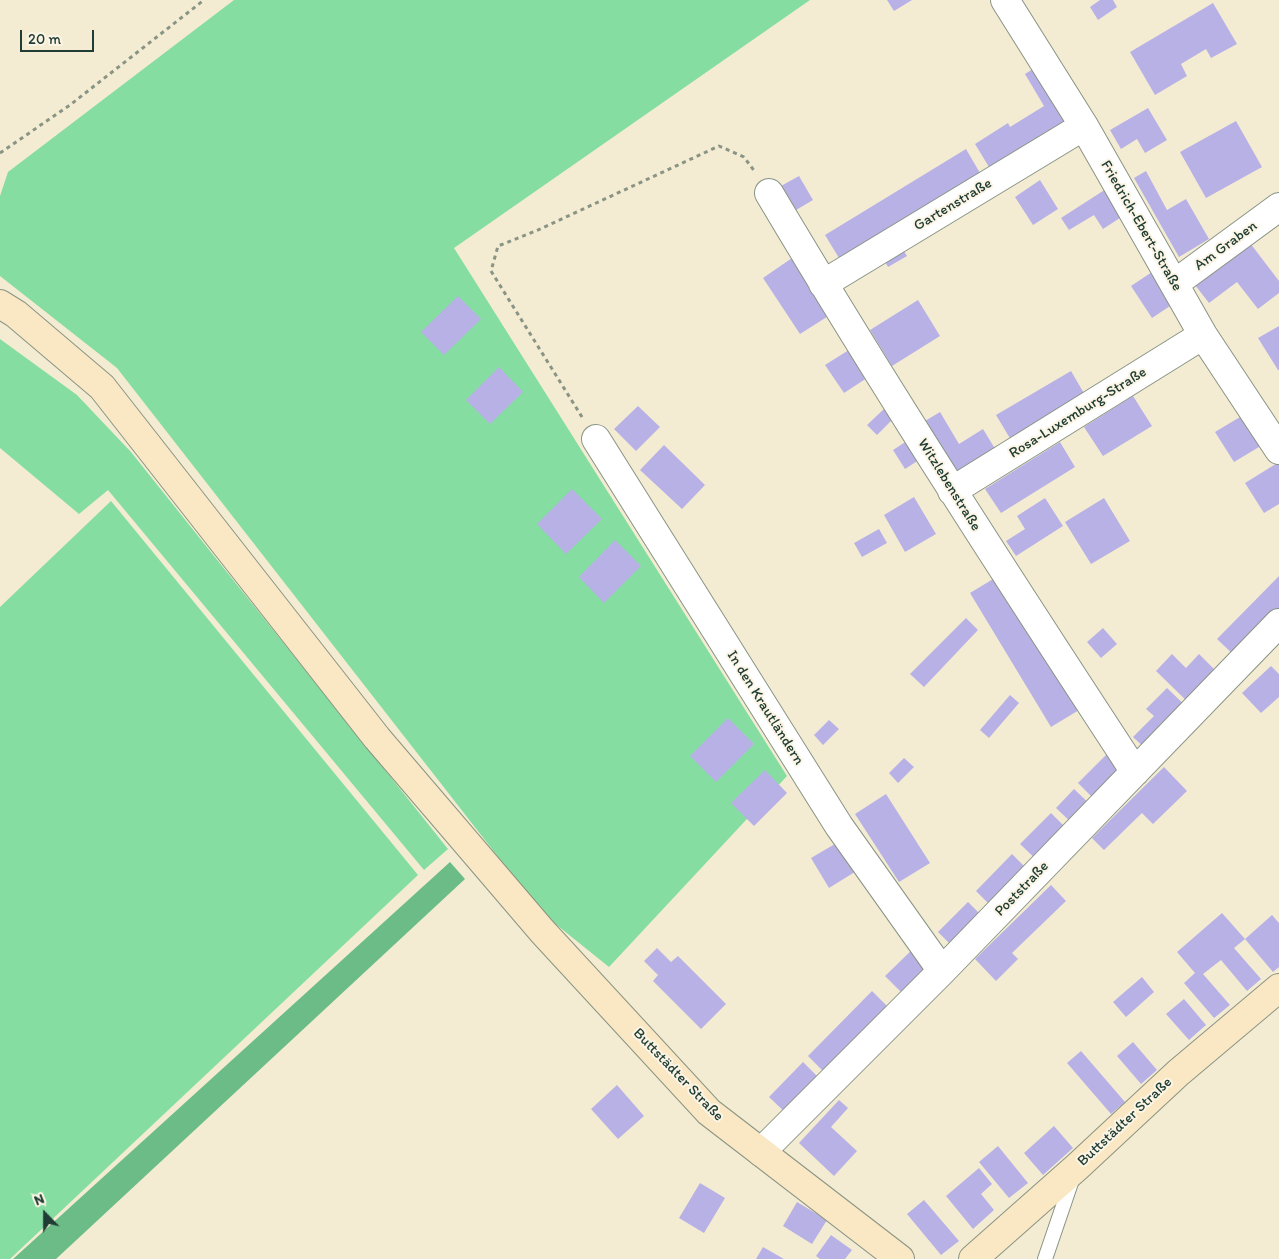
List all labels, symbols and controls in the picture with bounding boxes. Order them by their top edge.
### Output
scale bar [22,20,96,52]
text: 20 m [28,30,61,48]
street label: Friedrich-Ebert-Straße [1096,157,1186,295]
street label: Gartenstraße [911,175,995,235]
street label: Am Graben [1191,217,1261,275]
street label: Rosa-Luxemburg-Straße [1006,363,1150,463]
street label: Witzlebenstraße [913,435,985,535]
street label: In den Krautländern [723,648,807,768]
street label: Poststraße [991,858,1053,920]
street label: Buttstädter Straße [629,1025,727,1125]
street label: Buttstädter Straße [1074,1074,1176,1170]
north arrow [20,1189,70,1239]
text: N [32,1190,47,1209]

